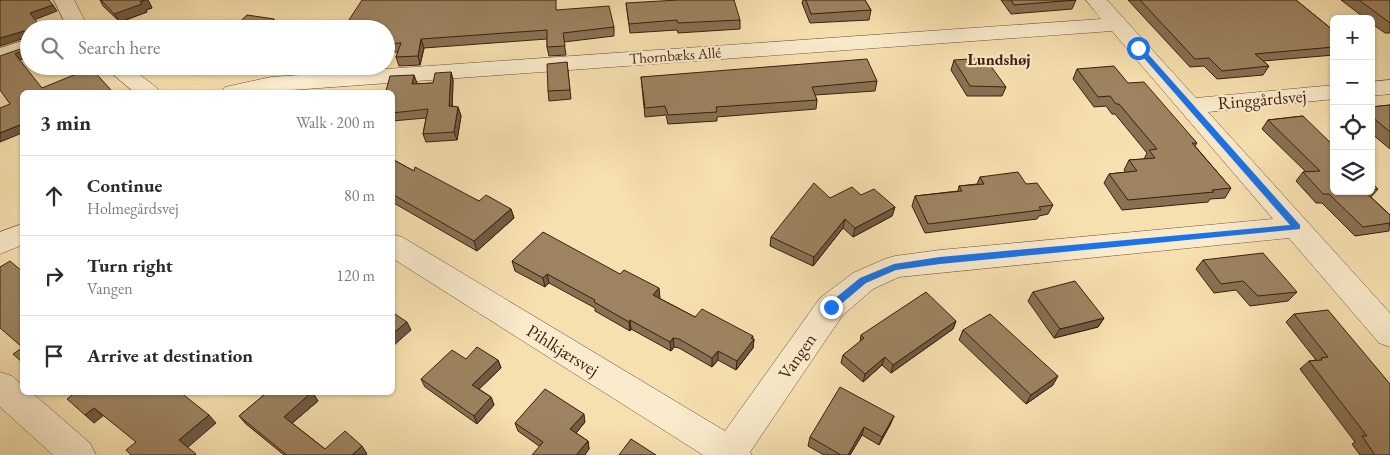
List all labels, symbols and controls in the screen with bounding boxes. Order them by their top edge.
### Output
map controls [1330,15,1375,195]
button: + [1330,15,1375,60]
search box [20,20,395,75]
icon: search [38,34,66,62]
text: Search here [78,35,160,60]
route start [1127,37,1150,60]
street label: Thornbæks Allé [628,42,722,68]
district label: Lundshøj [967,49,1031,70]
button: − [1330,60,1375,105]
street label: Ringgårdsvej [1217,84,1307,114]
button: locate [1330,105,1375,150]
text: 3 min [40,109,91,136]
text: Walk · 200 m [296,112,375,133]
button: layers [1330,150,1375,195]
text: Continue [87,173,162,198]
icon: ahead [40,182,68,210]
text: 80 m [344,185,375,206]
text: Holmegårdsvej [87,198,179,219]
text: Turn right [87,253,173,278]
icon: right [40,262,68,290]
text: 120 m [336,265,375,286]
text: Vangen [87,278,133,299]
route end [820,296,843,319]
street label: Pihlkjærsvej [523,319,603,381]
street label: Vangen [773,328,821,384]
icon: arrive [40,342,68,370]
text: Arrive at destination [87,343,253,368]

